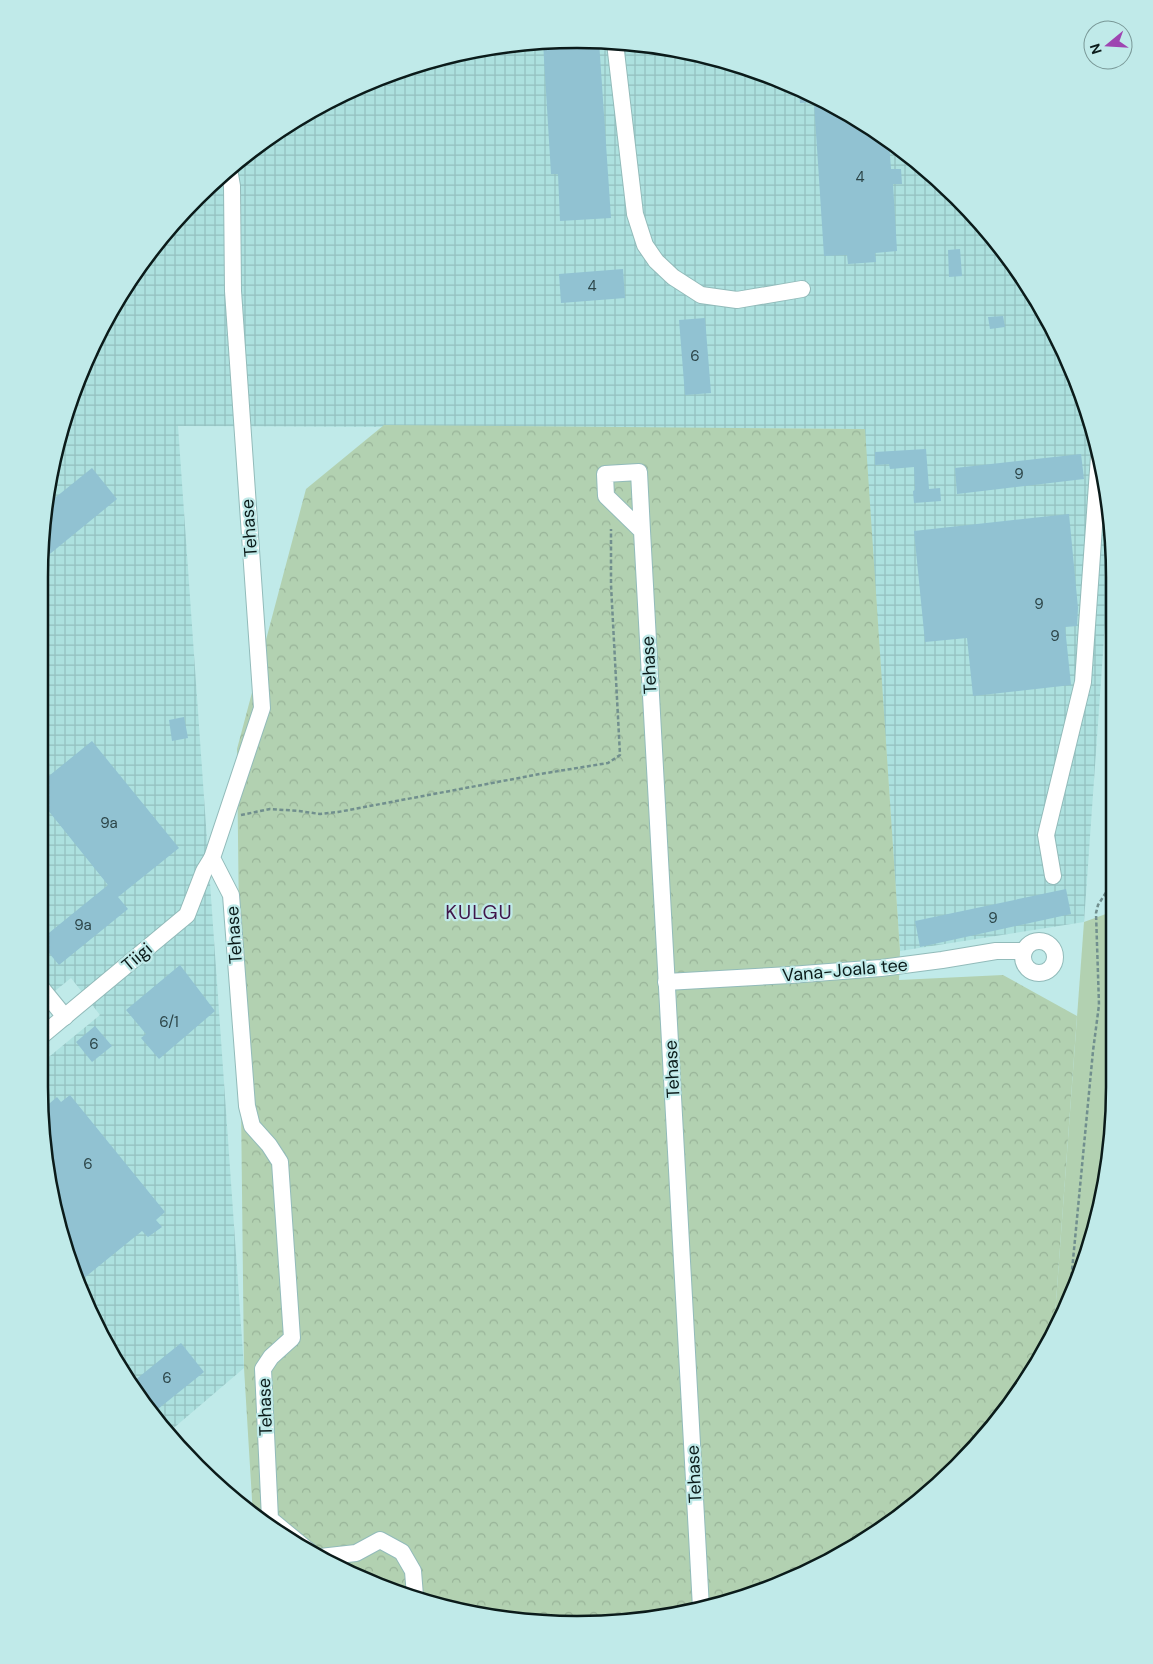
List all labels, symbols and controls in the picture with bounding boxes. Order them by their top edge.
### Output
north arrow [1083,20,1133,70]
text: N [1085,41,1106,57]
house number: 4 [855,167,865,187]
house number: 4 [587,276,597,296]
house number: 6 [690,346,700,366]
house number: 9 [1014,464,1024,484]
street label: Tehase [235,498,263,558]
house number: 9 [1034,594,1044,614]
house number: 9 [1050,626,1060,646]
street label: Tehase [635,635,663,695]
house number: 9a [100,813,118,833]
district label: KULGU [445,899,513,925]
street label: Tehase [220,905,248,965]
house number: 9 [988,908,998,928]
house number: 9a [74,915,92,935]
street label: Tiigi [117,937,157,977]
street label: Vana-Joala tee [781,953,909,987]
house number: 6/1 [159,1012,179,1032]
house number: 6 [89,1034,99,1054]
street label: Tehase [658,1039,686,1099]
house number: 6 [83,1154,93,1174]
house number: 6 [162,1368,172,1388]
street label: Tehase [252,1378,278,1436]
street label: Tehase [680,1444,708,1504]

